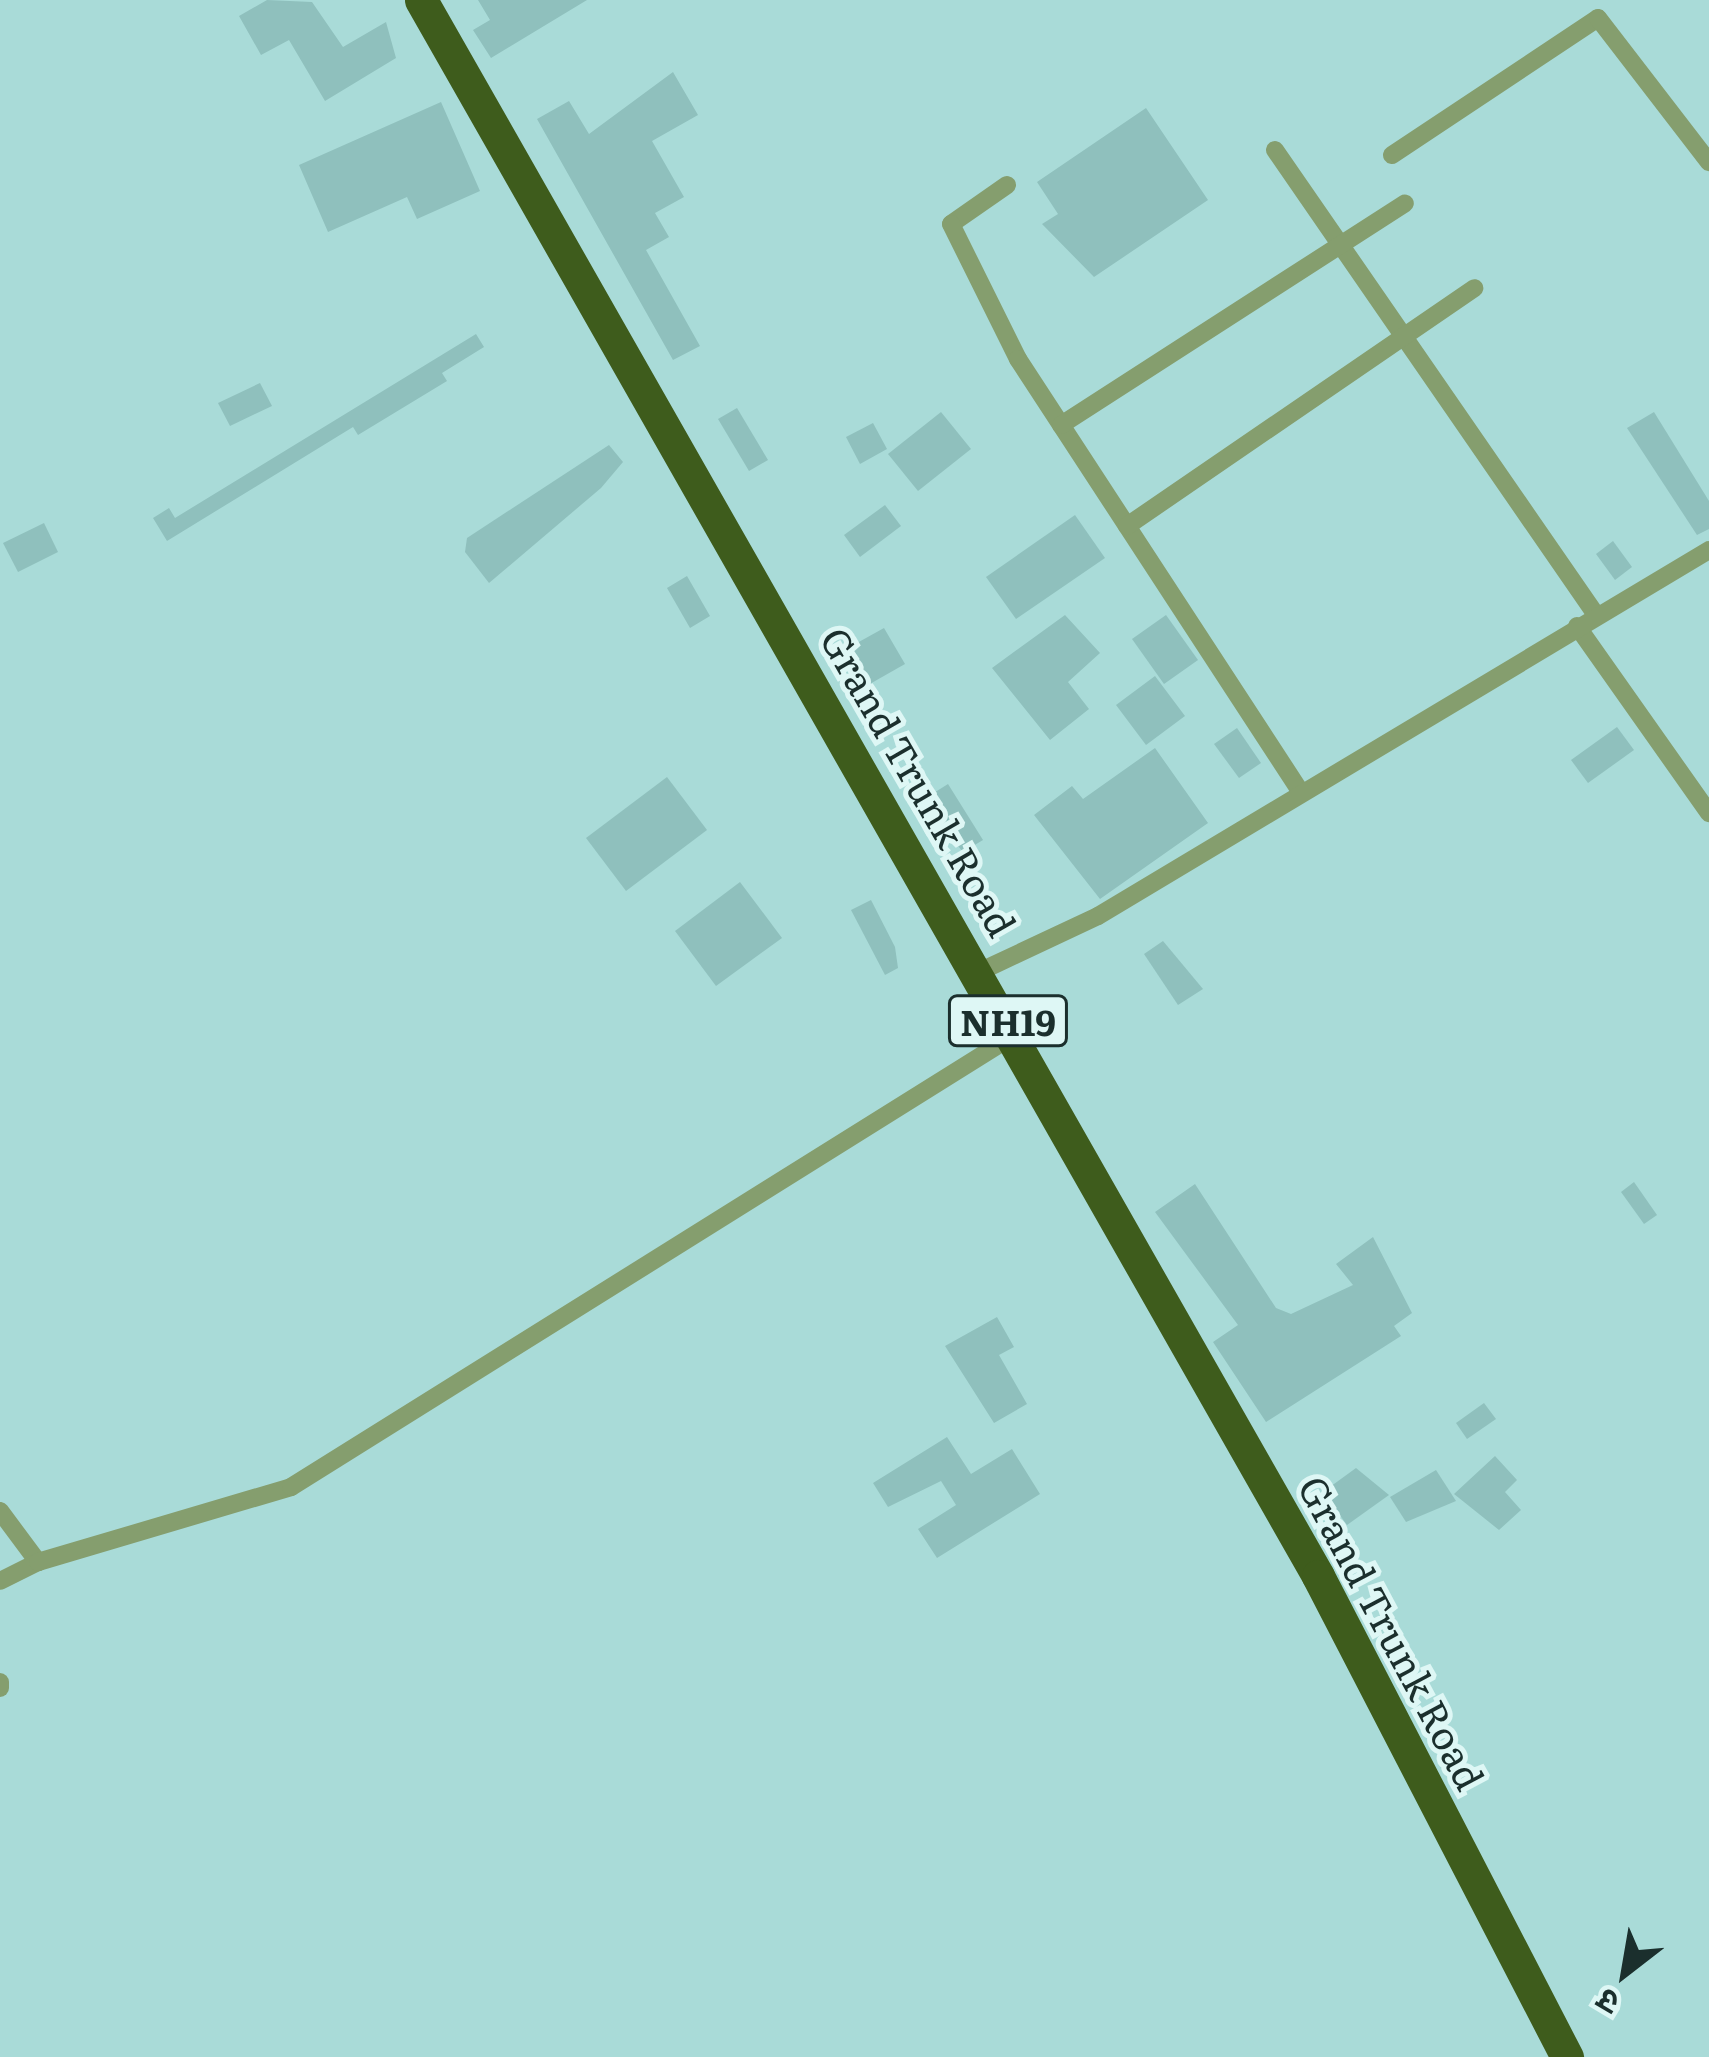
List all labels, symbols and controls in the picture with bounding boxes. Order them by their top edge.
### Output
street label: Grand Trunk Road [813,618,1027,944]
road number: NH19 [945,991,1071,1051]
street label: Grand Trunk Road [1291,1467,1495,1797]
north arrow [1565,1913,1685,2033]
text: उ [1585,1978,1627,2030]

